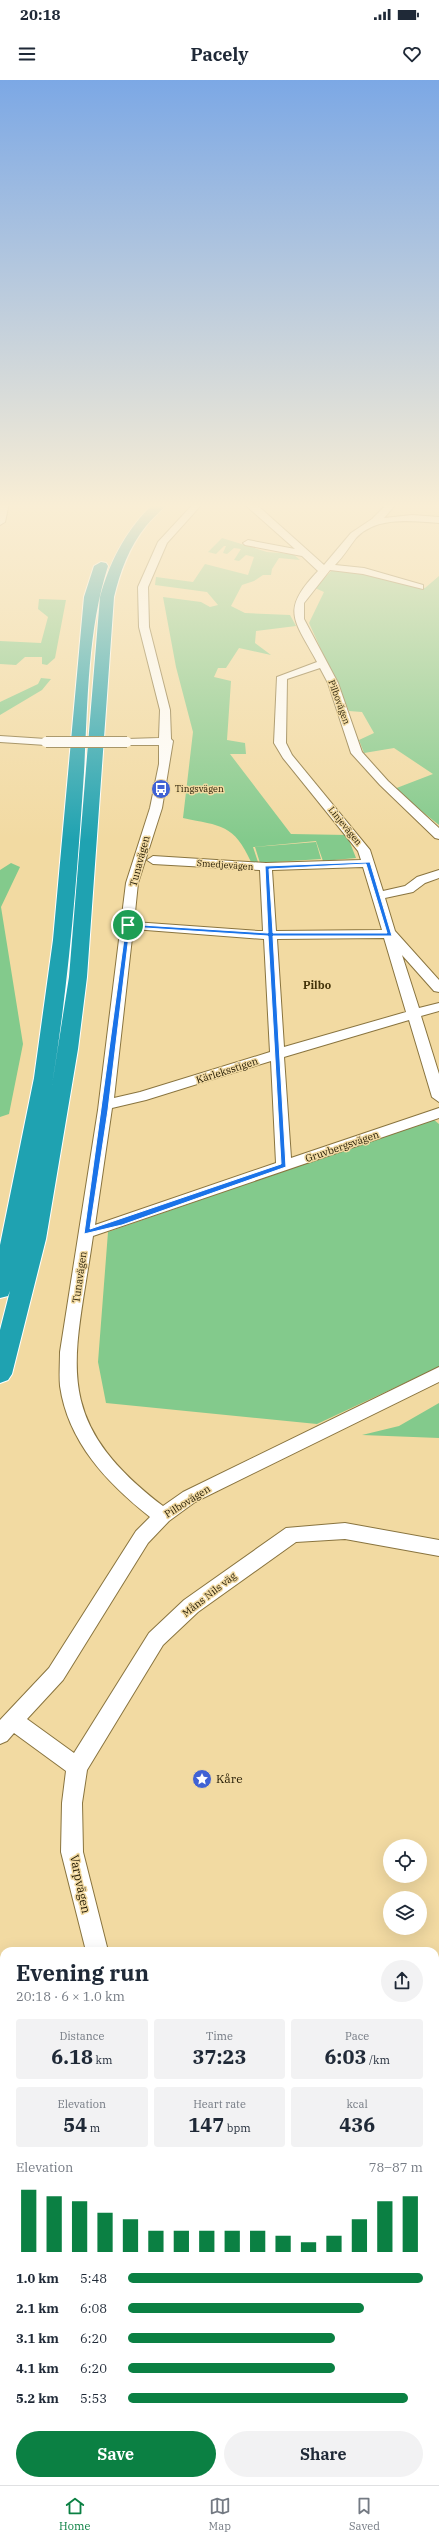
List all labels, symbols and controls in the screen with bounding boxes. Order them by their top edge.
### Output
text: 20:18 [20,5,61,24]
icon: menu [16,43,38,65]
text: Pacely [190,43,249,66]
icon: heart [401,43,423,65]
street label: Pilbovägen [326,678,353,726]
bus stop icon: Tingsvägen [150,778,172,800]
place label: Tingsvägen [175,783,224,794]
street label: Linjevägen [326,804,364,847]
street label: Tunavägen [126,834,153,888]
street label: Smedjevägen [196,857,254,872]
pin [111,908,145,942]
icon: arrive [117,914,139,936]
district label: Pilbo [303,978,331,992]
street label: Kärleksstigen [194,1054,260,1087]
street label: Gruvbergsvägen [304,1128,381,1165]
street label: Tunavägen [69,1250,90,1304]
street label: Pilbovägen [162,1482,213,1521]
street label: Måns Nils väg [180,1569,239,1620]
place icon: Kåre [191,1768,213,1790]
place label: Kåre [216,1771,243,1786]
map controls [383,1839,427,1935]
button: locate [383,1839,427,1883]
street label: Varpvägen [67,1853,94,1915]
button: layers [383,1891,427,1935]
text: Evening run [16,1958,149,1987]
button: share [381,1960,423,2002]
text: 20:18 · 6 × 1.0 km [16,1988,125,2005]
text: Distance [59,2029,104,2043]
text: Time [206,2029,233,2043]
text: Pace [345,2029,369,2043]
text: 6.18 [51,2043,93,2070]
text: 37:23 [192,2043,247,2070]
text: 6:03 [324,2043,366,2070]
text: km [93,2053,112,2067]
text: /km [366,2053,390,2067]
text: Elevation [58,2097,106,2111]
text: Heart rate [193,2097,246,2111]
text: kcal [347,2097,368,2111]
text: 54 [63,2111,87,2138]
text: 147 [188,2111,224,2138]
text: 436 [339,2111,375,2138]
text: m [87,2121,100,2135]
text: bpm [224,2121,251,2135]
text: Elevation [16,2159,73,2176]
text: 78–87 m [369,2159,423,2176]
text: 1.0 km [16,2270,59,2287]
text: 5:48 [80,2270,107,2287]
text: 2.1 km [16,2300,59,2317]
text: 6:08 [80,2300,107,2317]
text: 3.1 km [16,2330,59,2347]
text: 6:20 [80,2330,107,2347]
text: 4.1 km [16,2360,59,2377]
text: 6:20 [80,2360,107,2377]
text: 5.2 km [16,2390,59,2407]
text: 5:53 [80,2390,107,2407]
button: Save [16,2431,216,2477]
button: Share [224,2431,423,2477]
tab: Home [59,2495,90,2533]
tab: Map [209,2495,231,2533]
tab: Saved [349,2495,380,2533]

